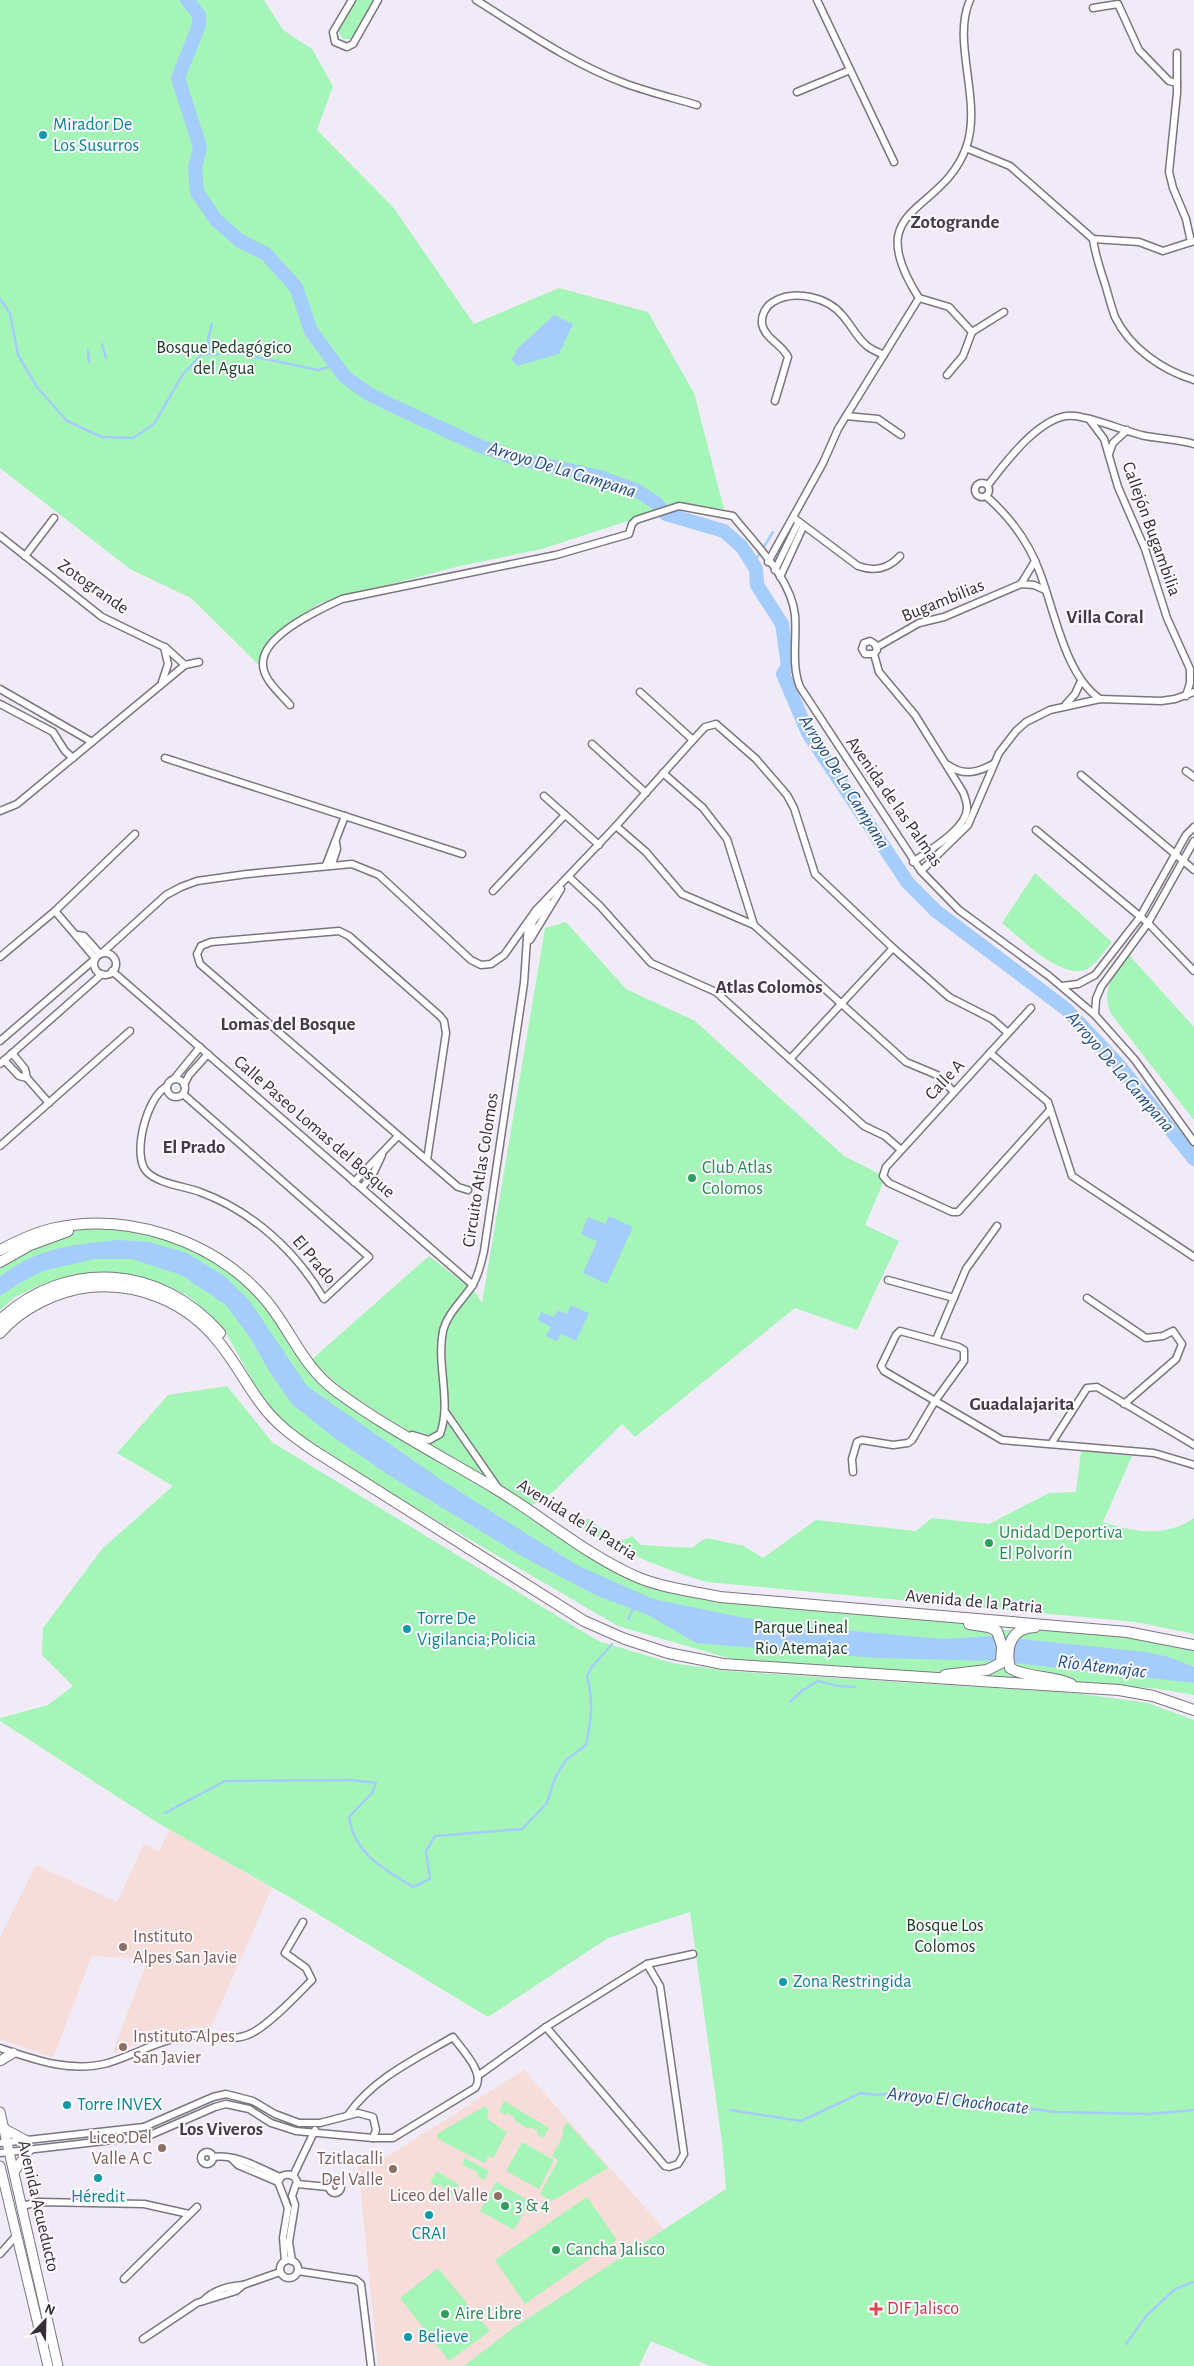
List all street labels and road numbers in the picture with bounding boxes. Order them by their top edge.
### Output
street label: Callejón Bugambilia [1118,460,1184,598]
street label: Zotogrande [54,556,132,618]
street label: Bugambilias [899,576,987,626]
street label: Avenida de las Palmas [842,734,946,870]
street label: Calle Paseo Lomas del Bosque [230,1052,398,1202]
street label: Calle A [922,1056,968,1104]
street label: Circuito Atlas Colomos [460,1091,502,1249]
street label: El Prado [289,1232,339,1288]
street label: Avenida de la Patria [514,1476,640,1564]
street label: Avenida de la Patria [905,1587,1043,1617]
street label: Avenida Acueducto [14,2139,62,2274]

